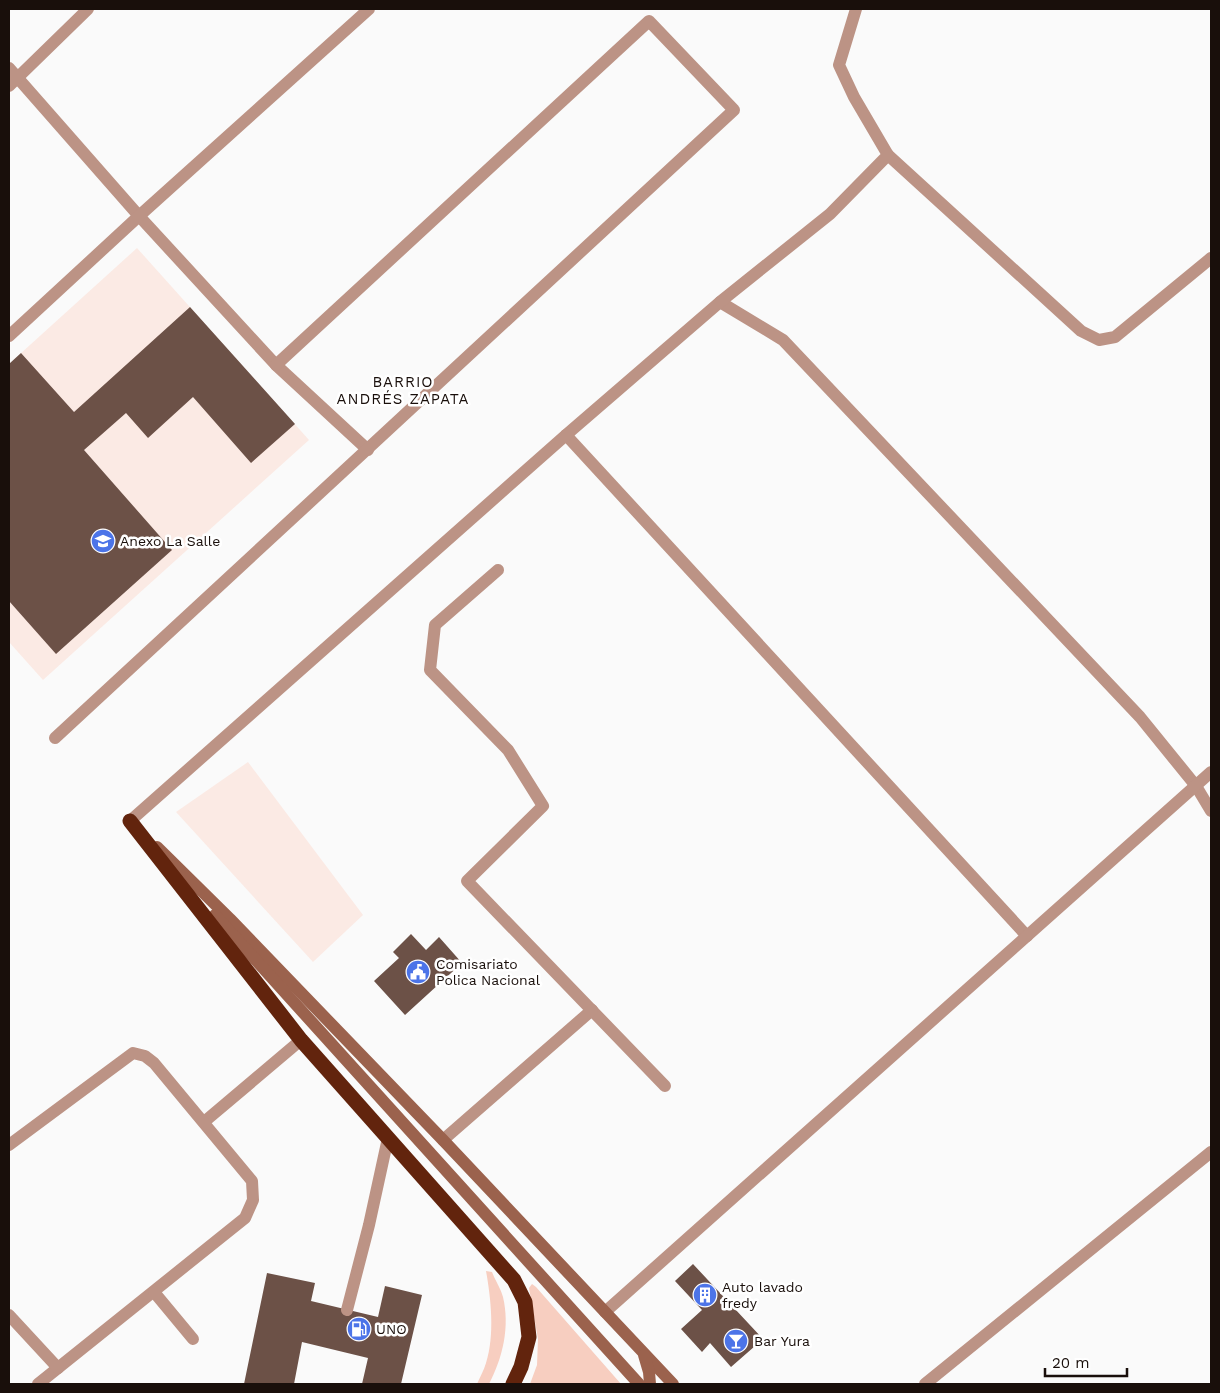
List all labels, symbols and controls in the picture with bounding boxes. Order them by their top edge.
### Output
district label: BARRIO ANDRÉS ZAPATA [337,373,469,408]
school or university icon: Anexo La Salle [90,528,116,554]
place label: Anexo La Salle [120,533,220,549]
place label: Comisariato Polica Nacional [436,956,541,988]
public building icon: Comisariato Polica Nacional [405,959,431,985]
place label: Auto lavado fredy [722,1279,803,1311]
building icon: Auto lavado fredy [692,1282,718,1308]
fuel station icon: UNO [346,1316,372,1342]
place label: UNO [376,1321,407,1337]
bar icon: Bar Yura [723,1328,749,1354]
place label: Bar Yura [754,1333,810,1349]
scale bar [1045,1346,1128,1378]
text: 20 m [1052,1354,1090,1372]

